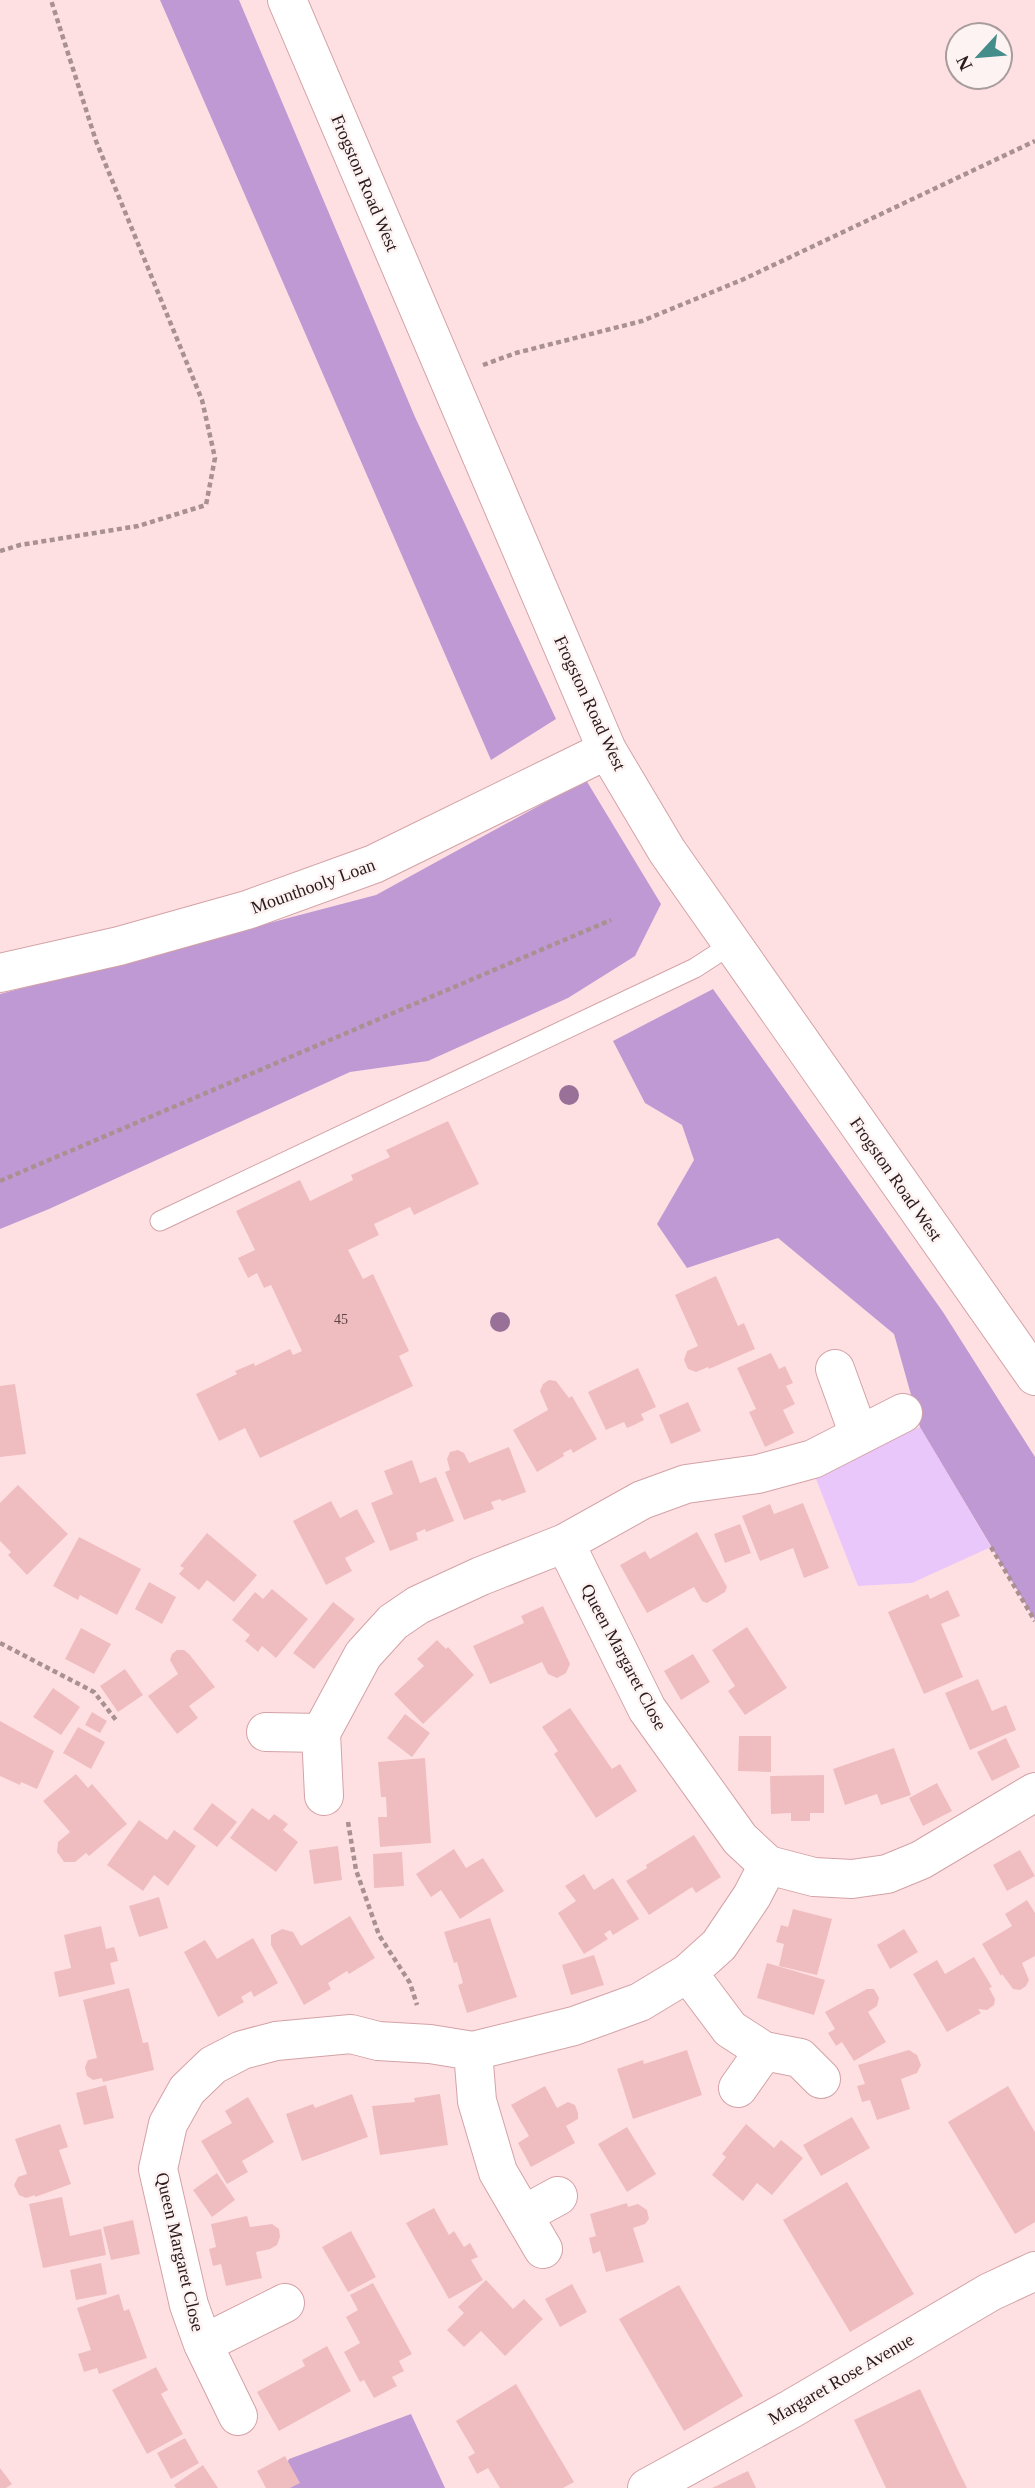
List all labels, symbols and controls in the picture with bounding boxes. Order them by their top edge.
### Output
north arrow [944,21,1014,91]
text: N [952,52,977,74]
street label: Frogston Road West [327,112,403,254]
street label: Frogston Road West [550,633,630,773]
street label: Mounthooly Loan [248,854,378,918]
street label: Frogston Road West [846,1113,946,1245]
house number: 45 [334,1312,348,1327]
street label: Queen Margaret Close [577,1581,671,1733]
street label: Queen Margaret Close [152,2171,208,2333]
street label: Margaret Rose Avenue [765,2329,917,2429]

